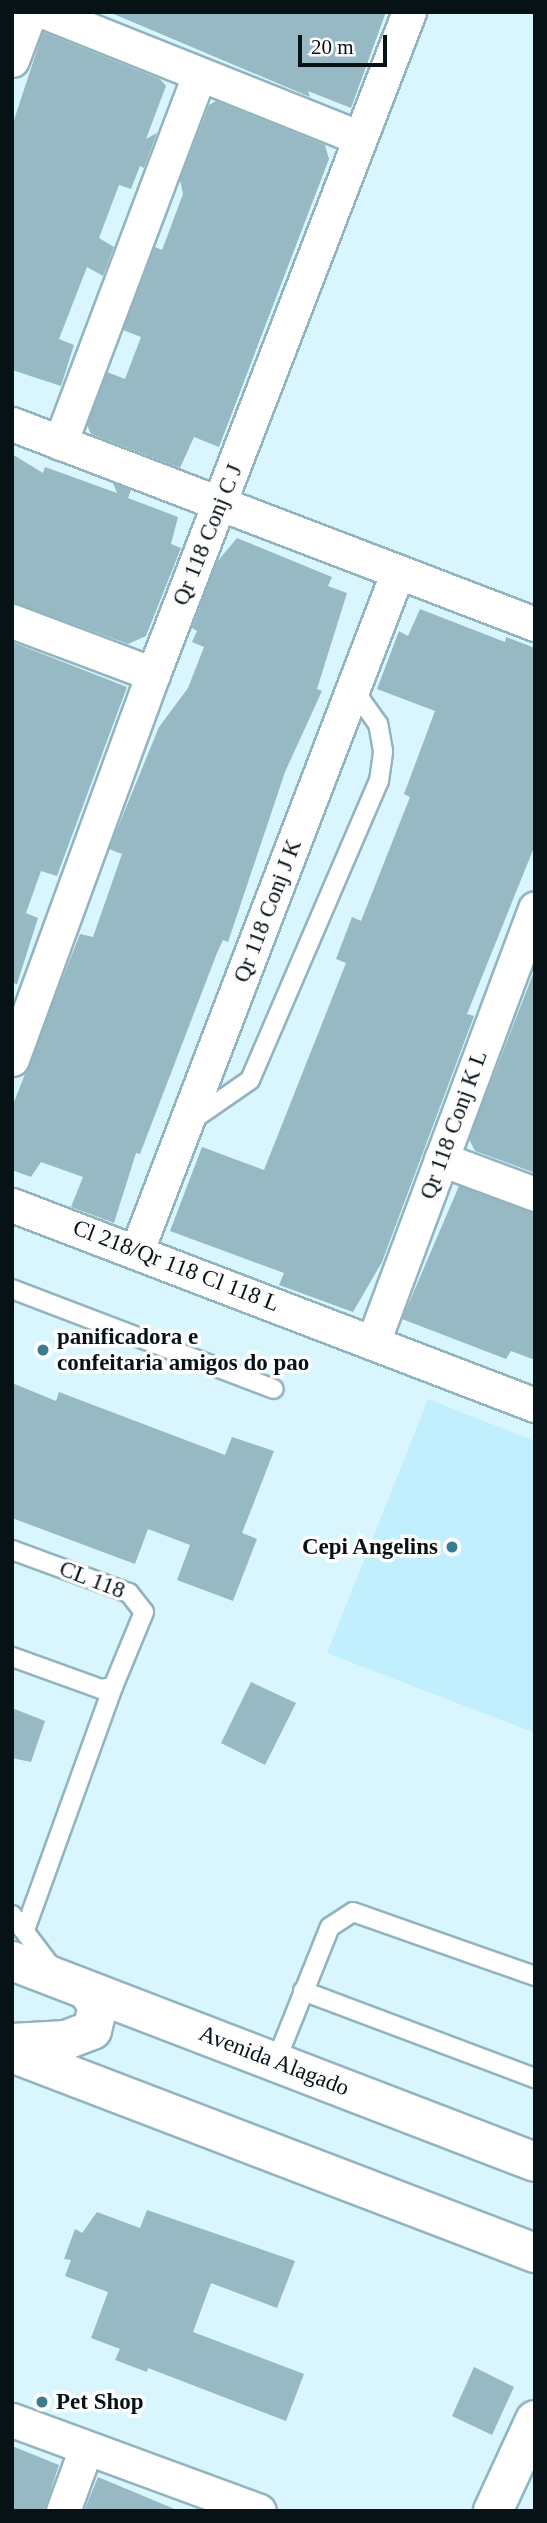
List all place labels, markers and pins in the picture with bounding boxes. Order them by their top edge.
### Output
place label: panificadora e confeitaria amigos do pao [57,1323,309,1377]
marker: panificadora e confeitaria amigos do pao [35,1342,51,1358]
place label: Cepi Angelins [301,1533,438,1561]
marker: Cepi Angelins [444,1539,460,1555]
place label: Pet Shop [56,2388,144,2416]
marker: Pet Shop [34,2394,50,2410]

